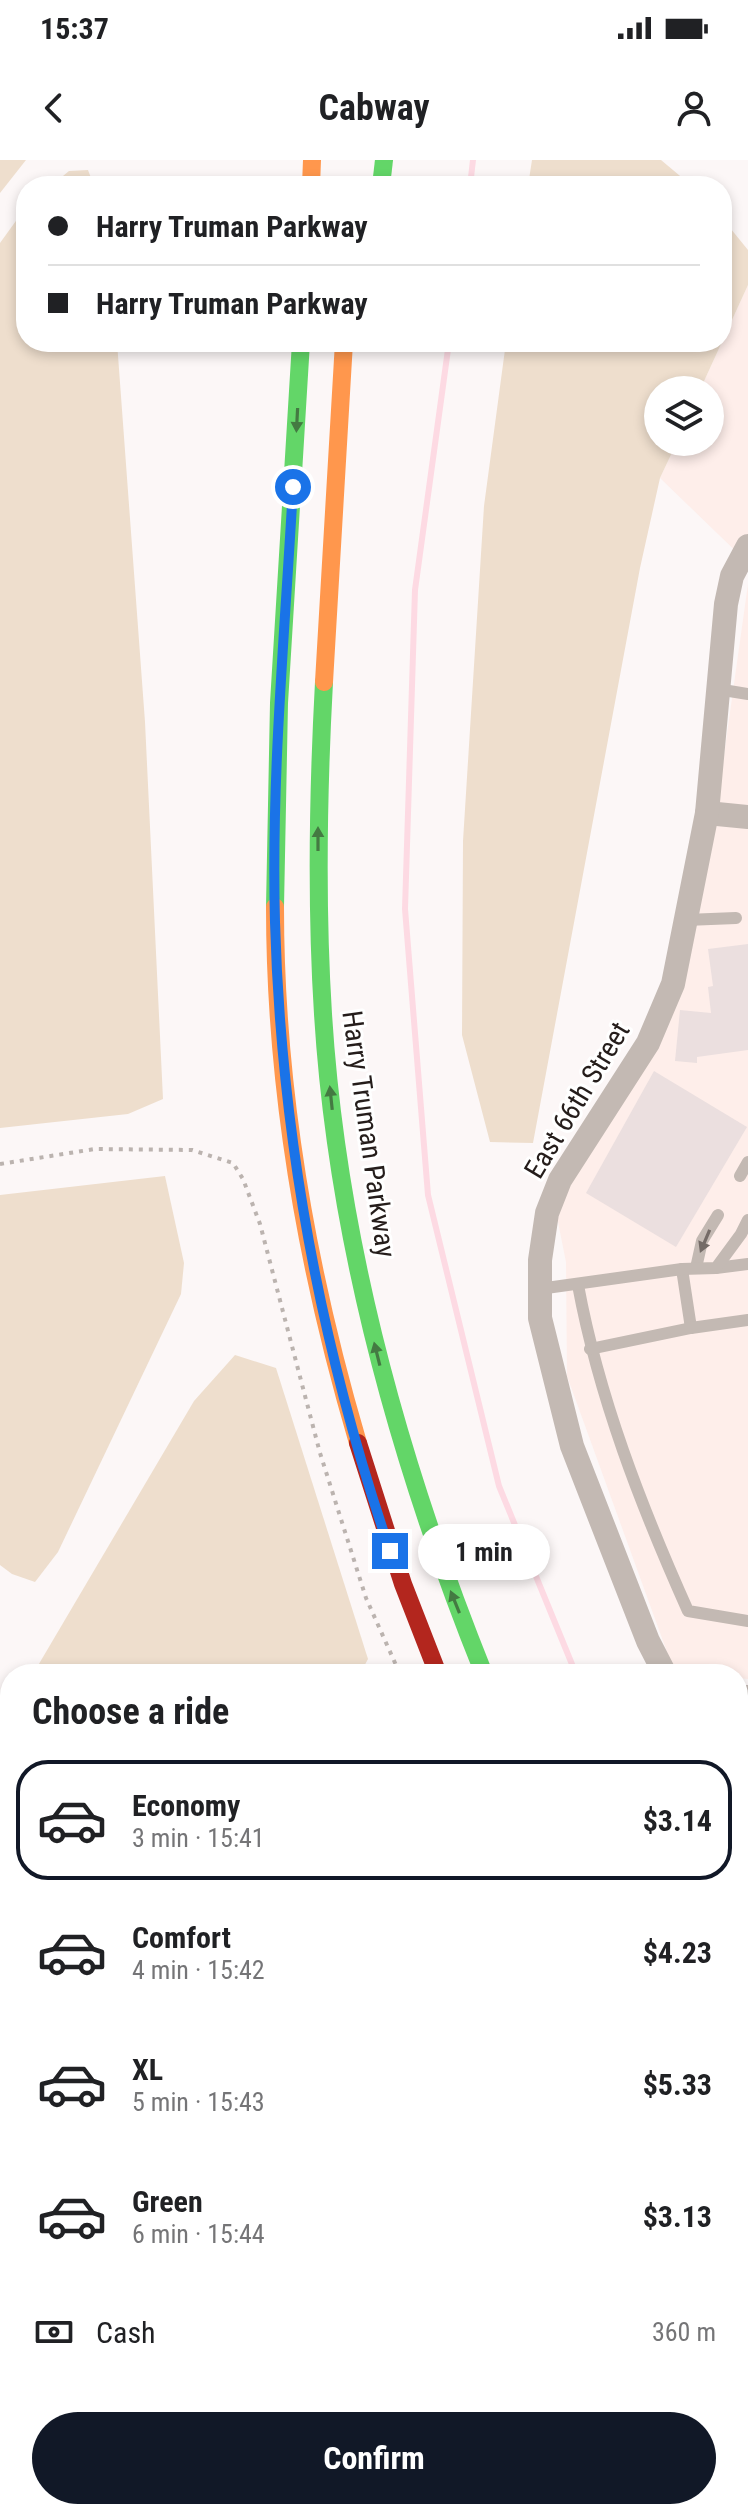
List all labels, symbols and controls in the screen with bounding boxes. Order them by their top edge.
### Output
text: 15:37 [40,11,109,46]
icon: back [32,86,76,130]
icon: person [672,86,716,130]
text: Cabway [319,87,429,129]
text: Harry Truman Parkway [96,209,368,244]
text: Harry Truman Parkway [96,286,368,321]
map controls [644,376,724,456]
button: layers [644,376,724,456]
one-way arrow [290,408,303,433]
route start [275,469,311,505]
one-way arrow [312,826,324,851]
street label: Harry Truman Parkway [335,1009,403,1260]
street label: East 66th Street [517,1016,637,1184]
one-way arrow [325,1085,338,1110]
one-way arrow [698,1229,711,1252]
one-way arrow [371,1341,383,1366]
callout: 1 min [418,1523,550,1579]
route end [372,1533,408,1569]
text: 1 min [455,1537,513,1567]
one-way arrow [448,1590,461,1614]
text: Choose a ride [32,1691,229,1733]
icon: car [36,1784,108,1856]
text: Economy [132,1788,240,1823]
text: $3.14 [643,1803,712,1838]
text: 3 min · 15:41 [132,1823,265,1853]
icon: car [36,1916,108,1988]
text: Comfort [132,1920,231,1955]
text: $4.23 [643,1935,712,1970]
text: 4 min · 15:42 [132,1955,265,1985]
icon: car [36,2048,108,2120]
text: XL [132,2052,163,2087]
text: $5.33 [643,2067,712,2102]
text: 5 min · 15:43 [132,2087,265,2117]
icon: car [36,2180,108,2252]
text: Green [132,2184,203,2219]
text: $3.13 [643,2199,712,2234]
text: 6 min · 15:44 [132,2219,265,2249]
icon: cash [32,2310,76,2354]
text: Cash [96,2315,156,2350]
text: 360 m [652,2317,716,2347]
button: Confirm [32,2412,716,2504]

